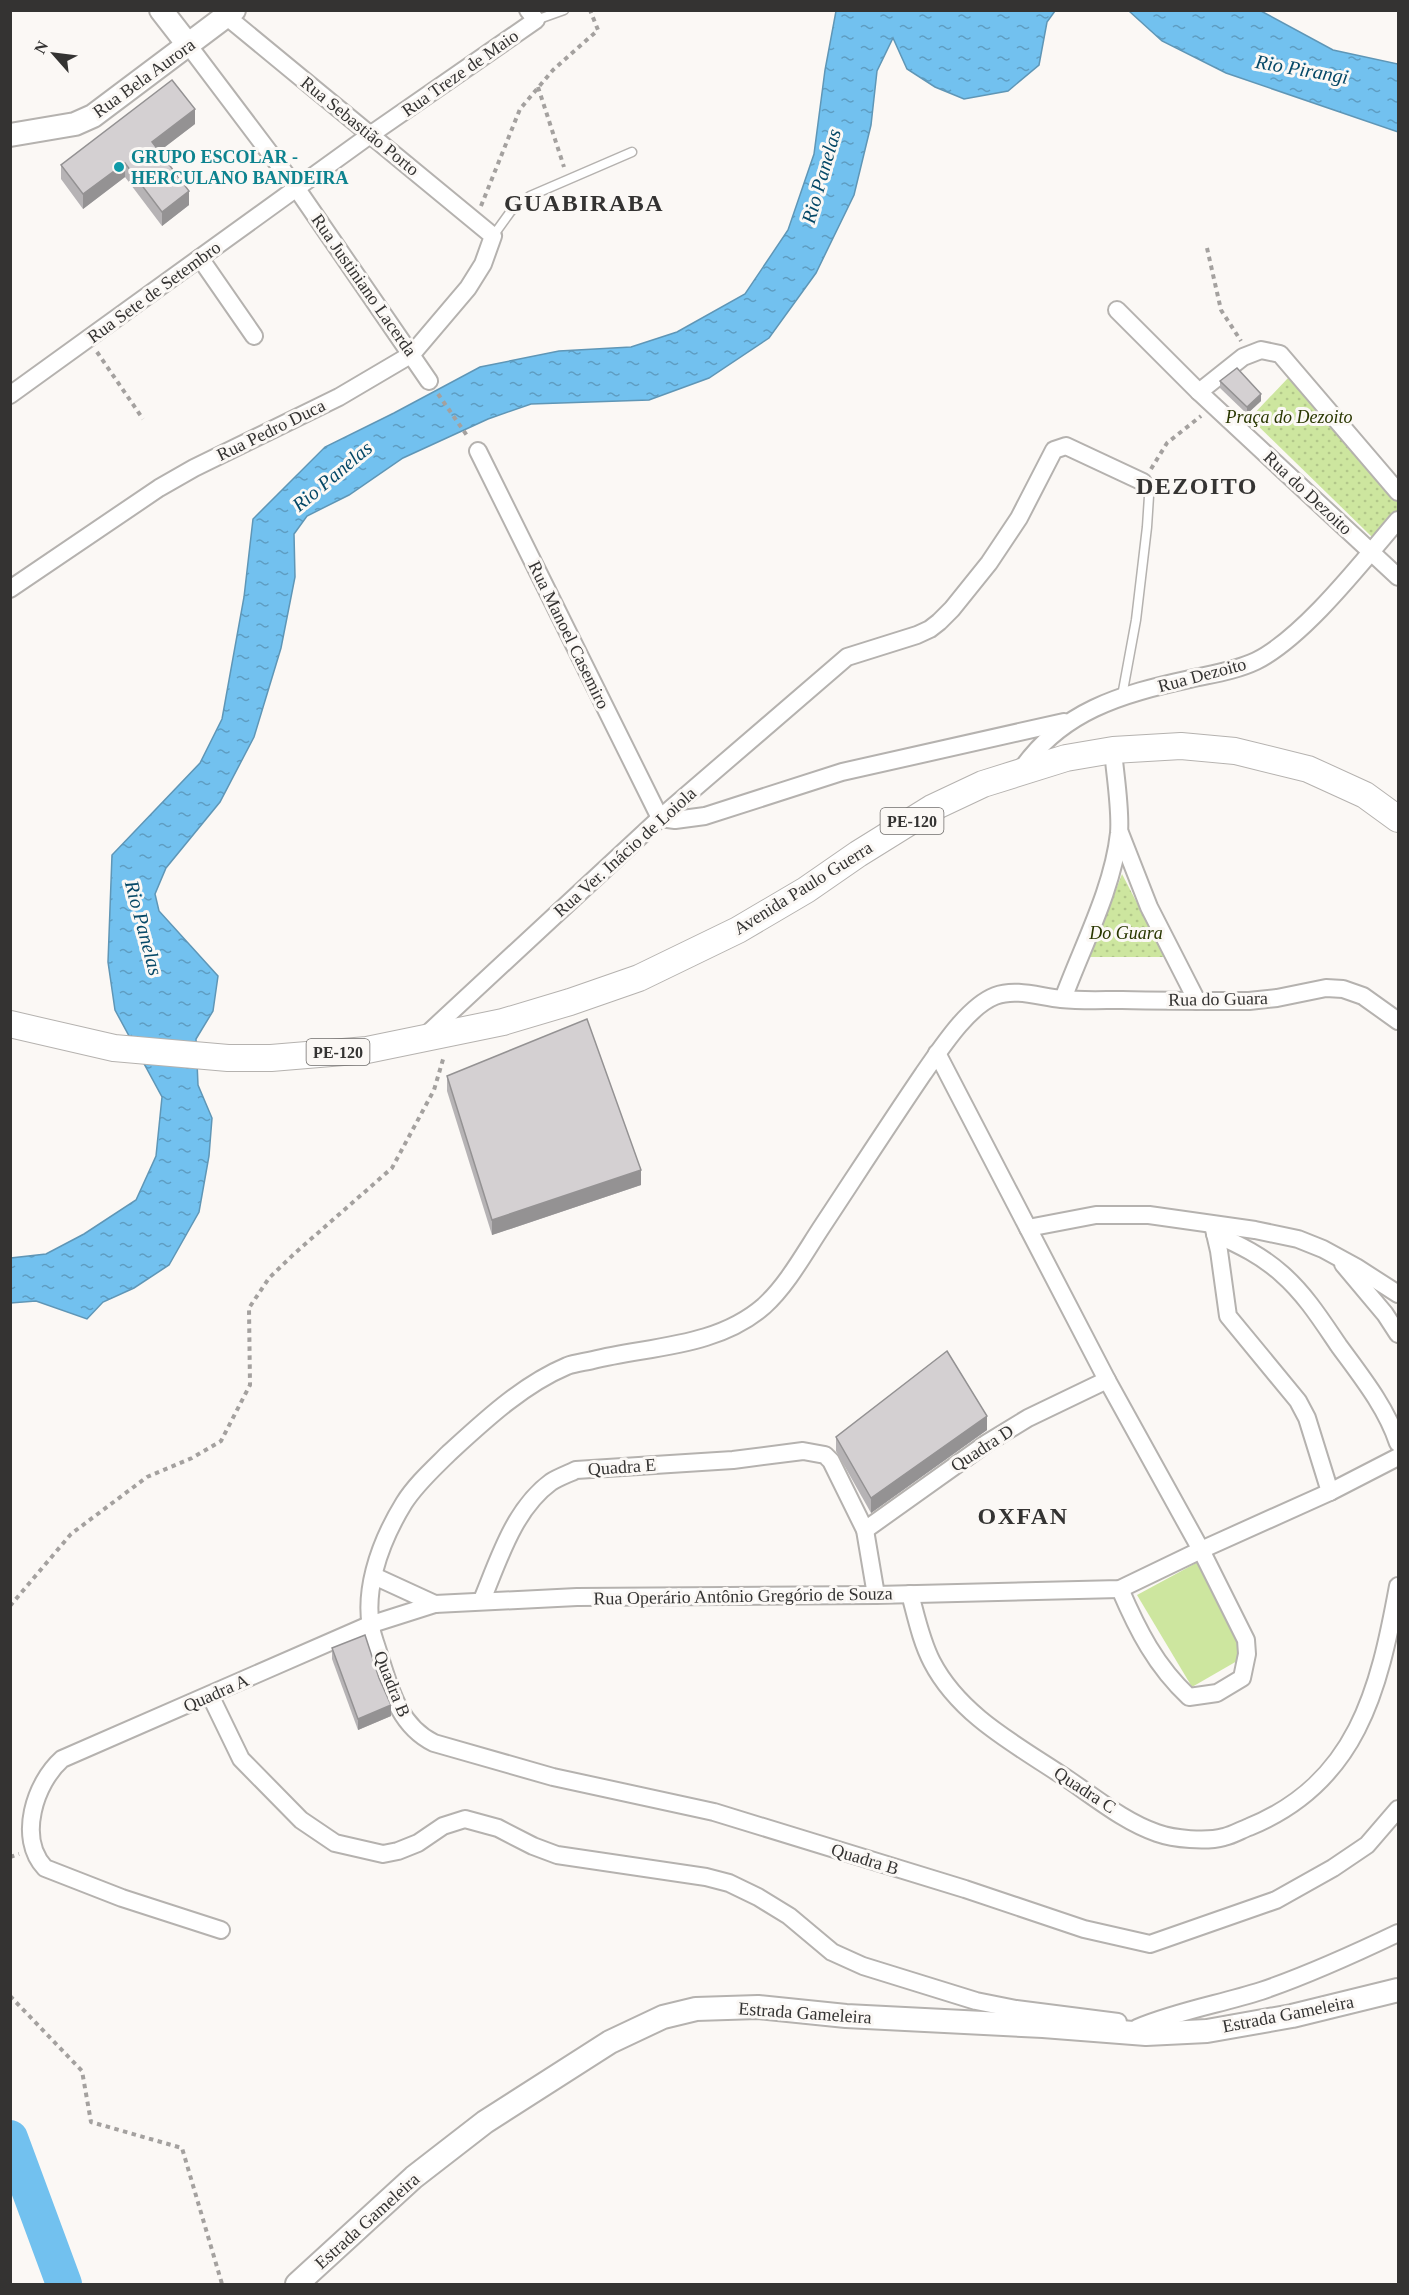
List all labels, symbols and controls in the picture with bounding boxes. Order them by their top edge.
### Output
north arrow [24,24,84,84]
street label: Rua Treze de Maio [398,25,522,121]
street label: Rua Bela Aurora [89,34,199,122]
text: N [31,38,52,56]
water label: Rio Pirangi [1253,50,1350,89]
street label: Rua Sebastião Porto [297,72,423,180]
water label: Rio Panelas [797,126,845,227]
place label: GRUPO ESCOLAR - HERCULANO BANDEIRA [131,147,349,188]
marker: GRUPO ESCOLAR - HERCULANO BANDEIRA [112,160,126,174]
district label: GUABIRABA [504,190,664,216]
street label: Rua Justiniano Lacerda [307,210,421,360]
street label: Rua Sete de Setembro [84,237,224,347]
street label: Rua Pedro Duca [214,395,328,465]
park label: Praça do Dezoito [1225,407,1352,427]
water label: Rio Panelas [287,436,376,516]
street label: Rua do Dezoito [1260,447,1356,539]
district label: DEZOITO [1136,473,1258,499]
street label: Rua Manoel Casemiro [525,558,613,712]
street label: Rua Dezoito [1156,654,1248,696]
street label: Rua Ver. Inácio de Loiola [550,783,700,921]
road number: PE-120 [880,808,944,834]
street label: Avenida Paulo Guerra [730,837,876,939]
water label: Rio Panelas [121,877,167,978]
park label: Do Guara [1088,923,1163,943]
street label: Rua do Guara [1168,988,1268,1010]
road number: PE-120 [306,1039,370,1065]
street label: Quadra D [947,1420,1017,1476]
street label: Quadra E [587,1455,657,1479]
district label: OXFAN [977,1503,1069,1529]
street label: Rua Operário Antônio Gregório de Souza [593,1583,893,1609]
street label: Quadra B [370,1648,414,1720]
street label: Quadra A [180,1670,252,1716]
street label: Quadra C [1050,1763,1120,1817]
street label: Quadra B [829,1839,901,1879]
street label: Estrada Gameleira [1221,1991,1355,2037]
street label: Estrada Gameleira [738,1998,872,2028]
street label: Estrada Gameleira [311,2169,423,2273]

